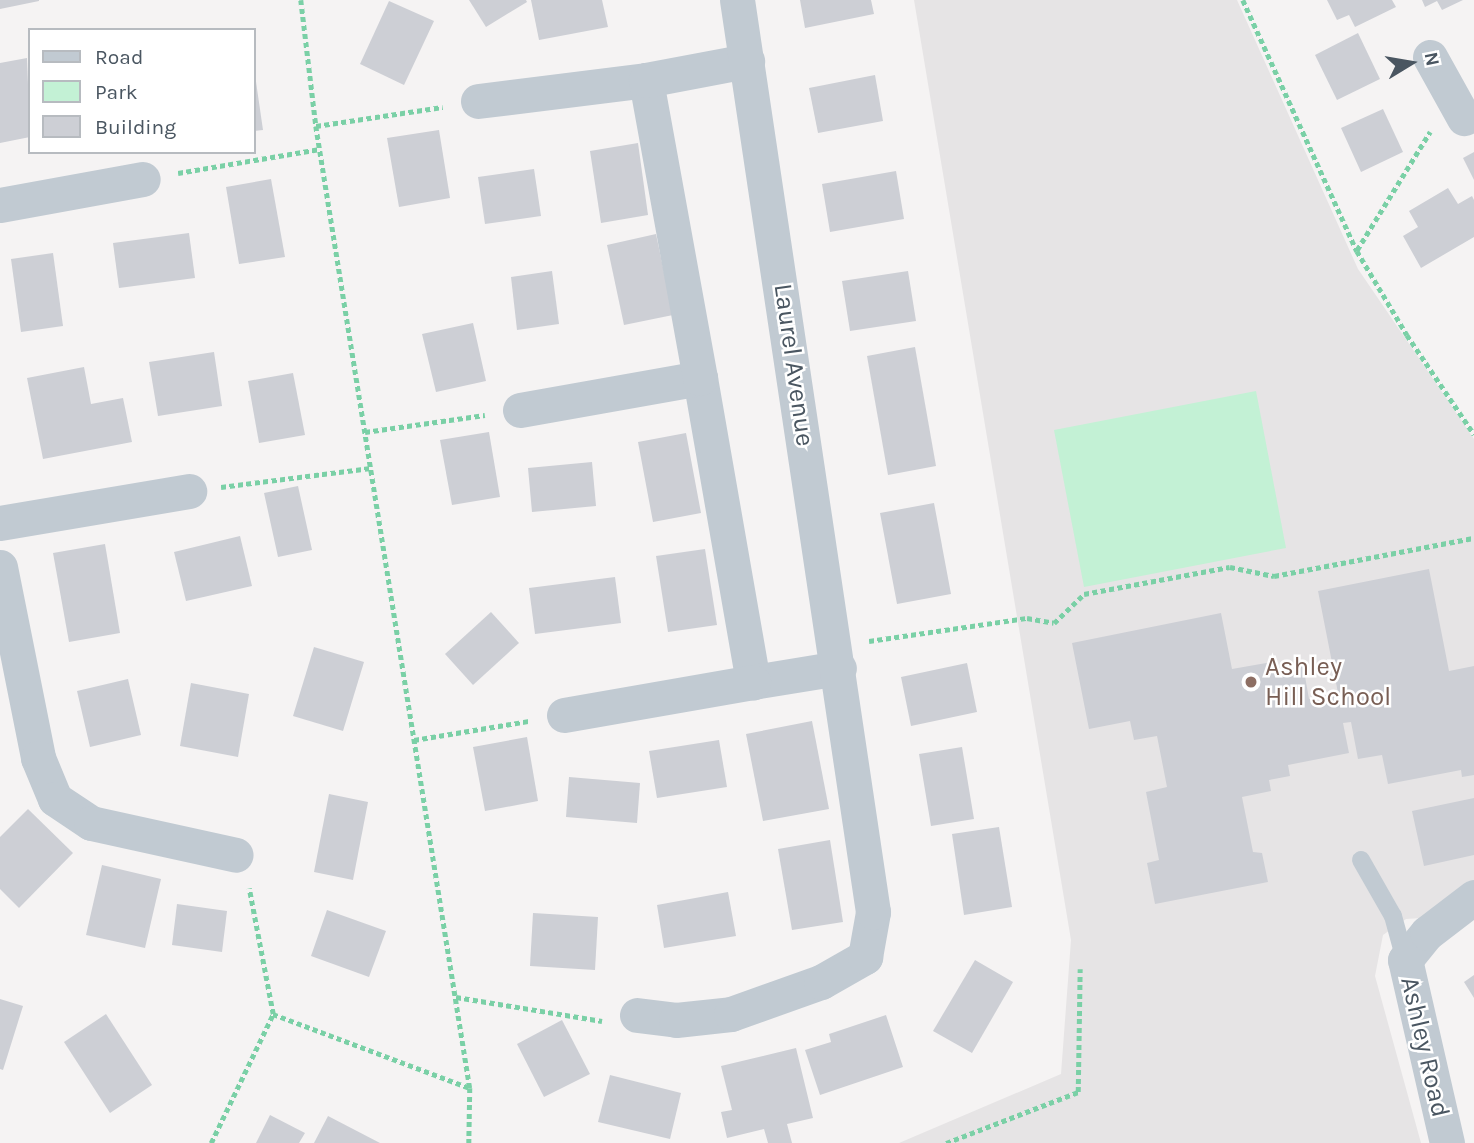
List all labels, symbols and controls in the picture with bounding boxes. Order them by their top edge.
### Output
legend [28,28,256,154]
north arrow [1376,28,1446,98]
text: Road [95,45,143,69]
text: N [1420,50,1444,68]
text: Park [95,80,138,104]
text: Building [95,115,176,139]
street label: Laurel Avenue [767,282,821,448]
place label: Ashley Hill School [1265,651,1391,712]
marker: Ashley Hill School [1243,674,1259,690]
street label: Ashley Road [1394,974,1456,1120]

